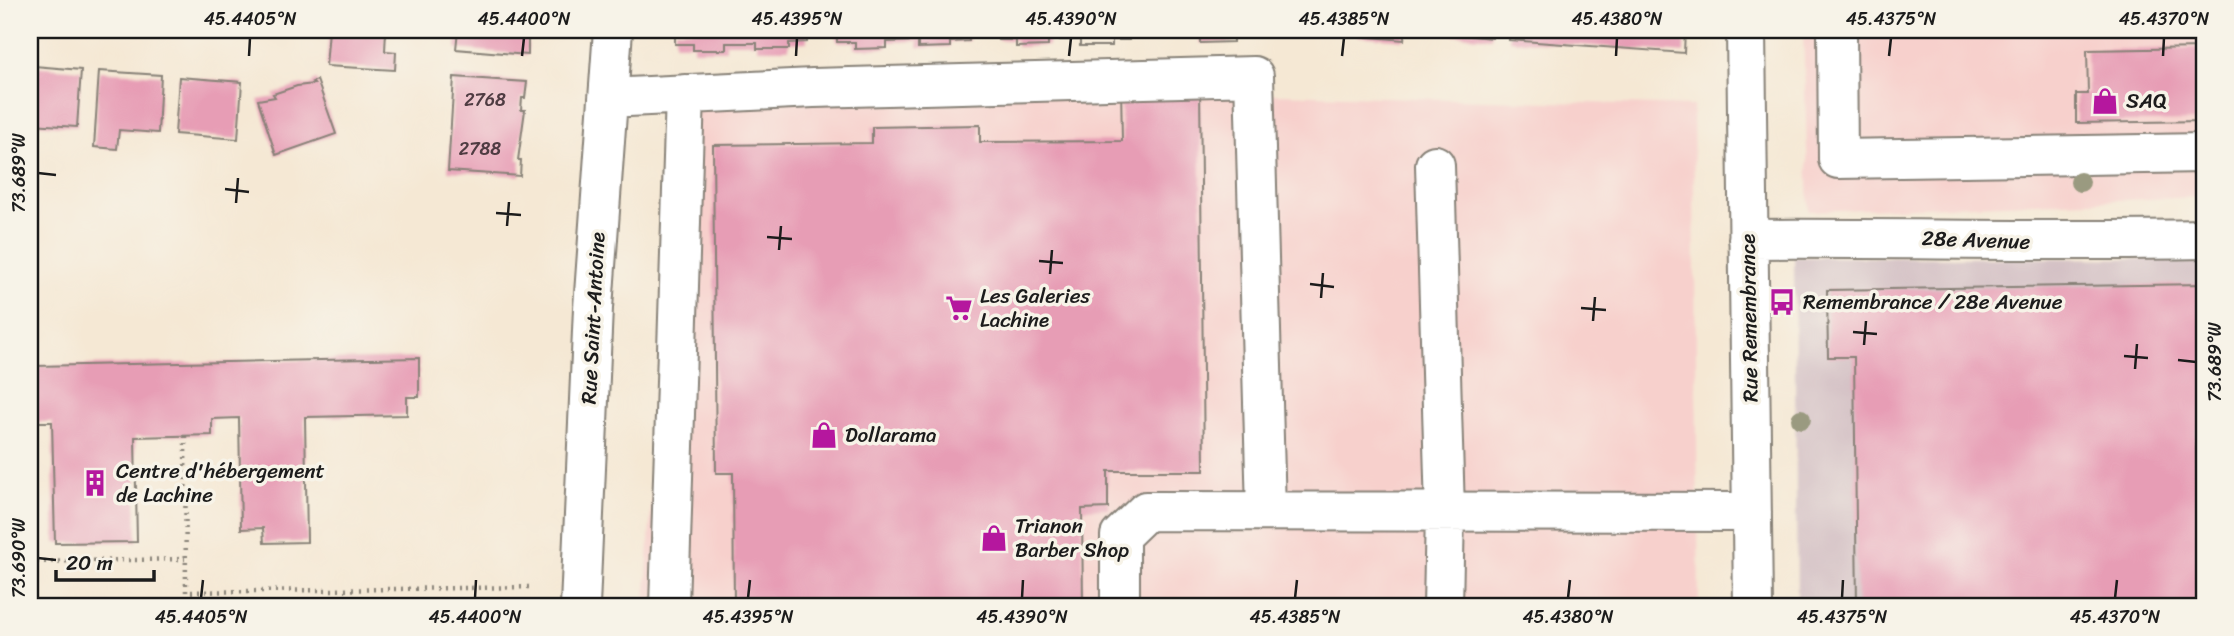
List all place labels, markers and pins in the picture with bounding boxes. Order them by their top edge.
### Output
place label: SAQ [2126,82,2167,120]
shop icon: SAQ [2090,86,2120,116]
place label: Les Galeries Lachine [980,277,1091,339]
place label: Remembrance / 28e Avenue [1803,283,2063,321]
bus stop icon: Remembrance / 28e Avenue [1767,287,1797,317]
supermarket icon: Les Galeries Lachine [944,293,974,323]
place label: Dollarama [845,416,937,454]
shop icon: Dollarama [809,420,839,450]
place label: Centre d'hébergement de Lachine [116,452,325,514]
building icon: Centre d'hébergement de Lachine [80,468,110,498]
place label: Trianon Barber Shop [1015,507,1129,569]
shop icon: Trianon Barber Shop [979,523,1009,553]

